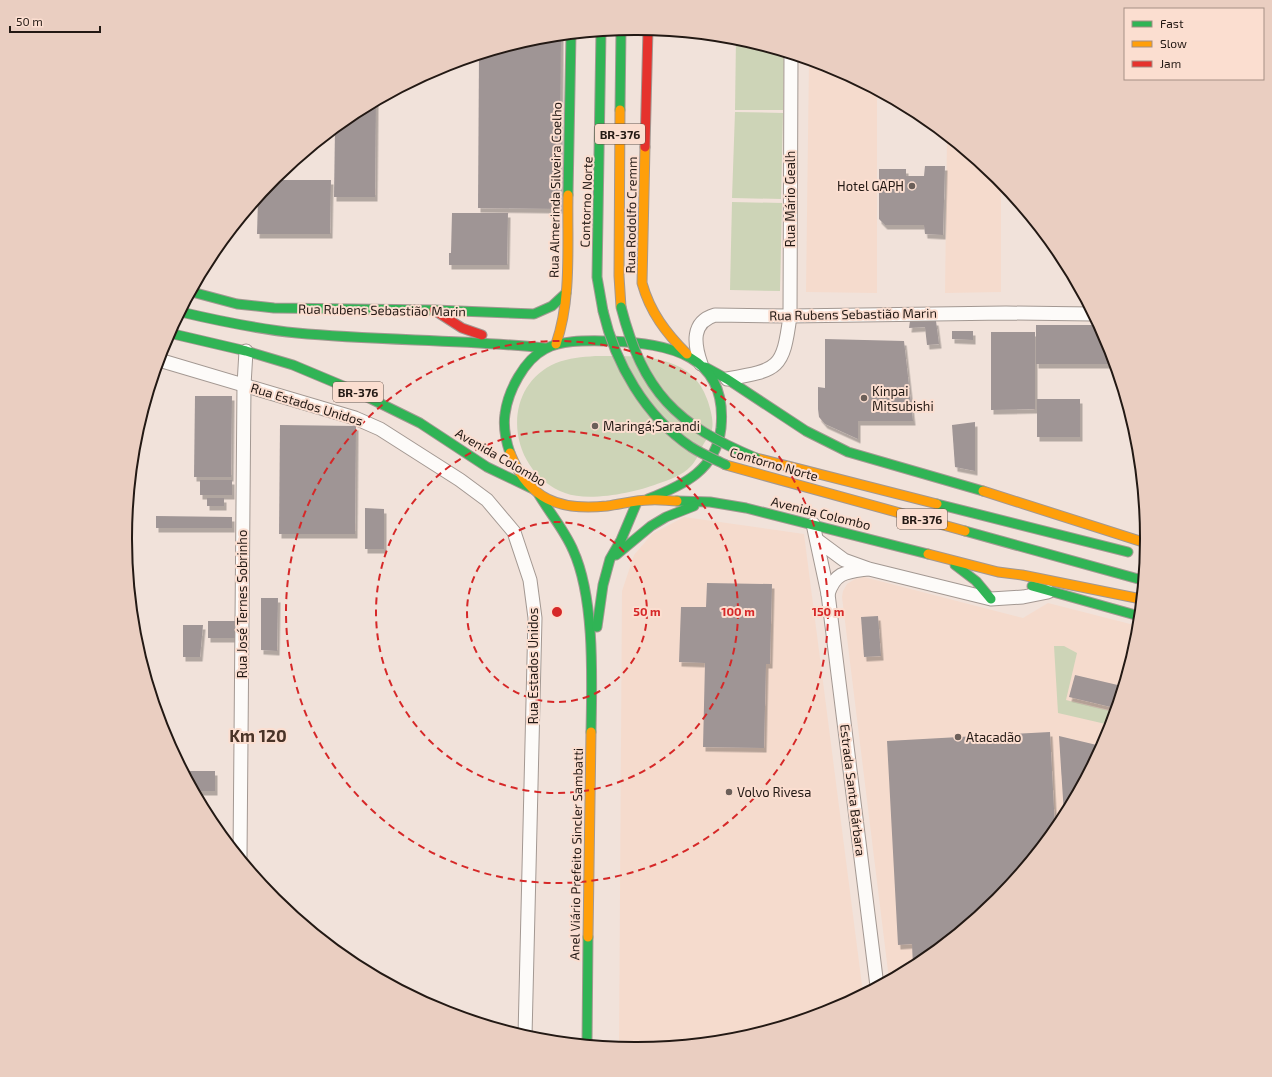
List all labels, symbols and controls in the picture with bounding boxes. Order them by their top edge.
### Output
scale bar [10,8,100,34]
legend [1124,8,1264,80]
text: 50 m [16,14,43,28]
text: Fast [1160,16,1184,30]
text: Slow [1160,36,1187,50]
text: Jam [1160,56,1181,70]
street label: Rua Almerinda Silveira Coelho [545,102,565,278]
road number: BR-376 [595,124,645,144]
street label: Rua Mário Gealh [782,151,798,247]
street label: Contorno Norte [576,156,596,248]
street label: Rua Rodolfo Cremm [622,156,640,274]
place label: Hotel GAPH [837,178,904,194]
marker: Hotel GAPH [907,181,917,191]
street label: Rua Rubens Sebastião Marin [298,301,466,319]
street label: Rua Rubens Sebastião Marin [769,305,937,323]
street label: Rua Estados Unidos [249,379,365,429]
road number: BR-376 [333,382,383,402]
place label: Kinpai Mitsubishi [872,383,934,414]
marker: Kinpai Mitsubishi [859,393,869,403]
place label: Maringá;Sarandi [603,418,700,434]
marker: Maringá;Sarandi [590,421,600,431]
street label: Avenida Colombo [453,425,549,489]
street label: Contorno Norte [728,444,820,484]
street label: Avenida Colombo [770,493,872,533]
road number: BR-376 [897,509,947,529]
street label: Rua José Ternes Sobrinho [234,530,250,678]
text: 50 m [633,604,661,618]
text: 100 m [721,604,755,618]
text: 150 m [812,604,844,618]
centre of rings [550,605,564,619]
street label: Rua Estados Unidos [525,608,541,724]
street label: Estrada Santa Bárbara [837,723,869,857]
district label: Km 120 [229,725,287,745]
place label: Atacadão [966,729,1022,745]
marker: Atacadão [953,732,963,742]
street label: Anel Viário Prefeito Sincler Sambatti [566,748,586,960]
place label: Volvo Rivesa [737,784,811,800]
marker: Volvo Rivesa [724,787,734,797]

